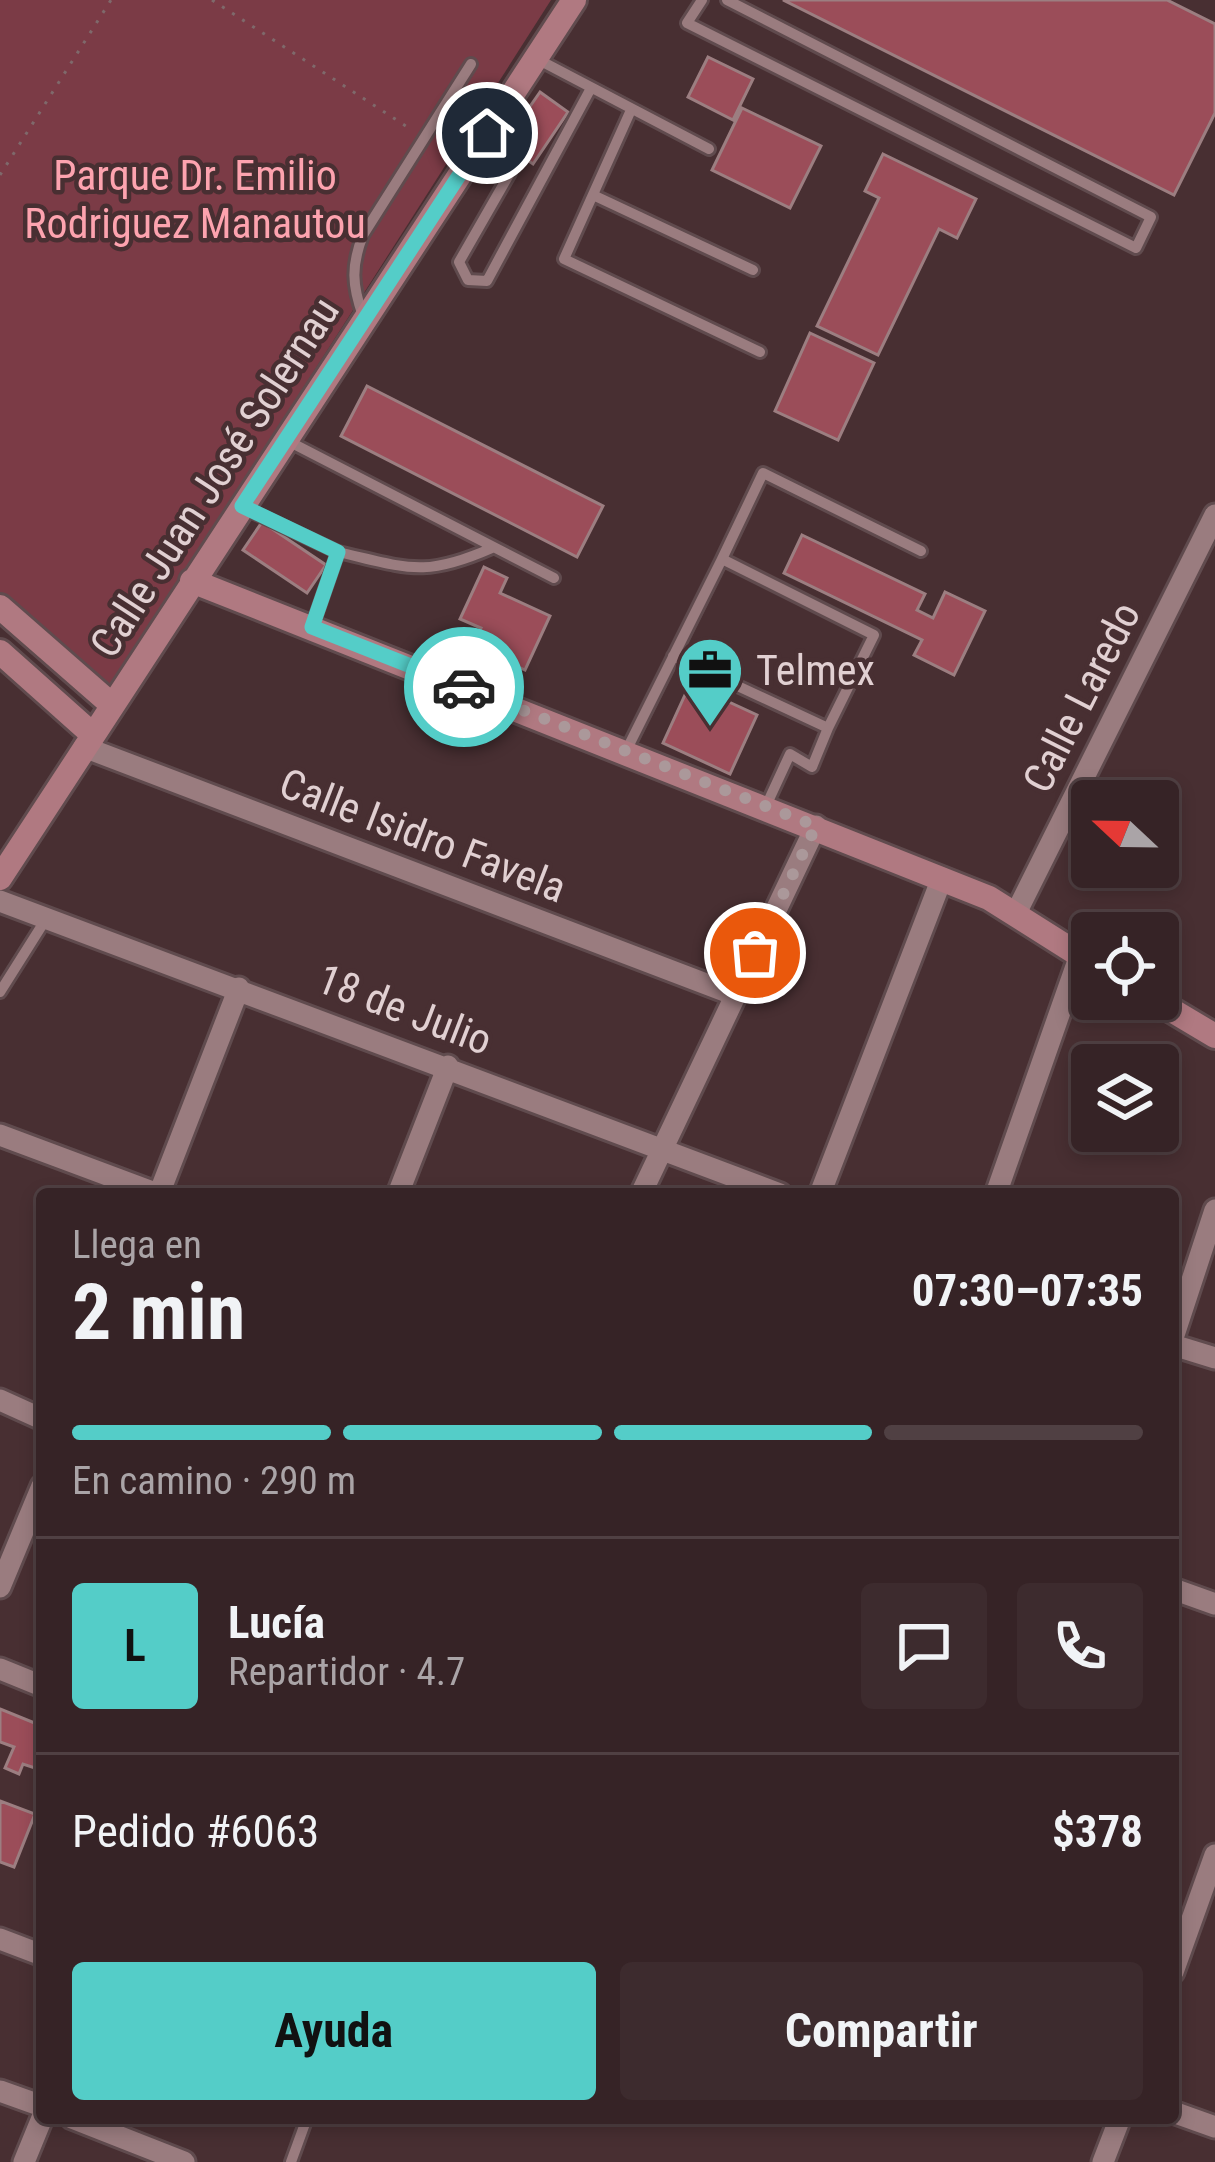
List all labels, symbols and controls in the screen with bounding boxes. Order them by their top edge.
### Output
pin [436,82,538,184]
icon: home [454,100,520,166]
park label: Parque Dr. Emilio Rodriguez Manautou [24,151,366,248]
street label: Calle Juan José Solernau [80,288,349,666]
street label: Calle Laredo [1013,594,1150,800]
courier [404,627,524,747]
office icon: Telmex [675,635,745,729]
place label: Telmex [756,646,875,695]
icon: car [431,654,497,720]
street label: Calle Isidro Favela [273,758,573,912]
north arrow [1071,780,1179,888]
map controls [1071,780,1179,1152]
pin [704,902,806,1004]
button: locate [1071,912,1179,1020]
icon: bag [722,920,788,986]
street label: 18 de Julio [311,954,499,1065]
button: layers [1071,1044,1179,1152]
text: Llega en [72,1222,202,1268]
text: 07:30–07:35 [912,1264,1143,1317]
text: 2 min [72,1267,245,1358]
text: En camino · 290 m [72,1458,356,1504]
button: chat [861,1583,987,1709]
button: phone [1017,1583,1143,1709]
text: Lucía [228,1596,325,1649]
text: L [124,1619,146,1672]
text: Repartidor · 4.7 [228,1649,465,1695]
text: Pedido #6063 [72,1805,319,1858]
text: $378 [1052,1805,1143,1858]
button: Ayuda [72,1962,596,2100]
button: Compartir [620,1962,1143,2100]

